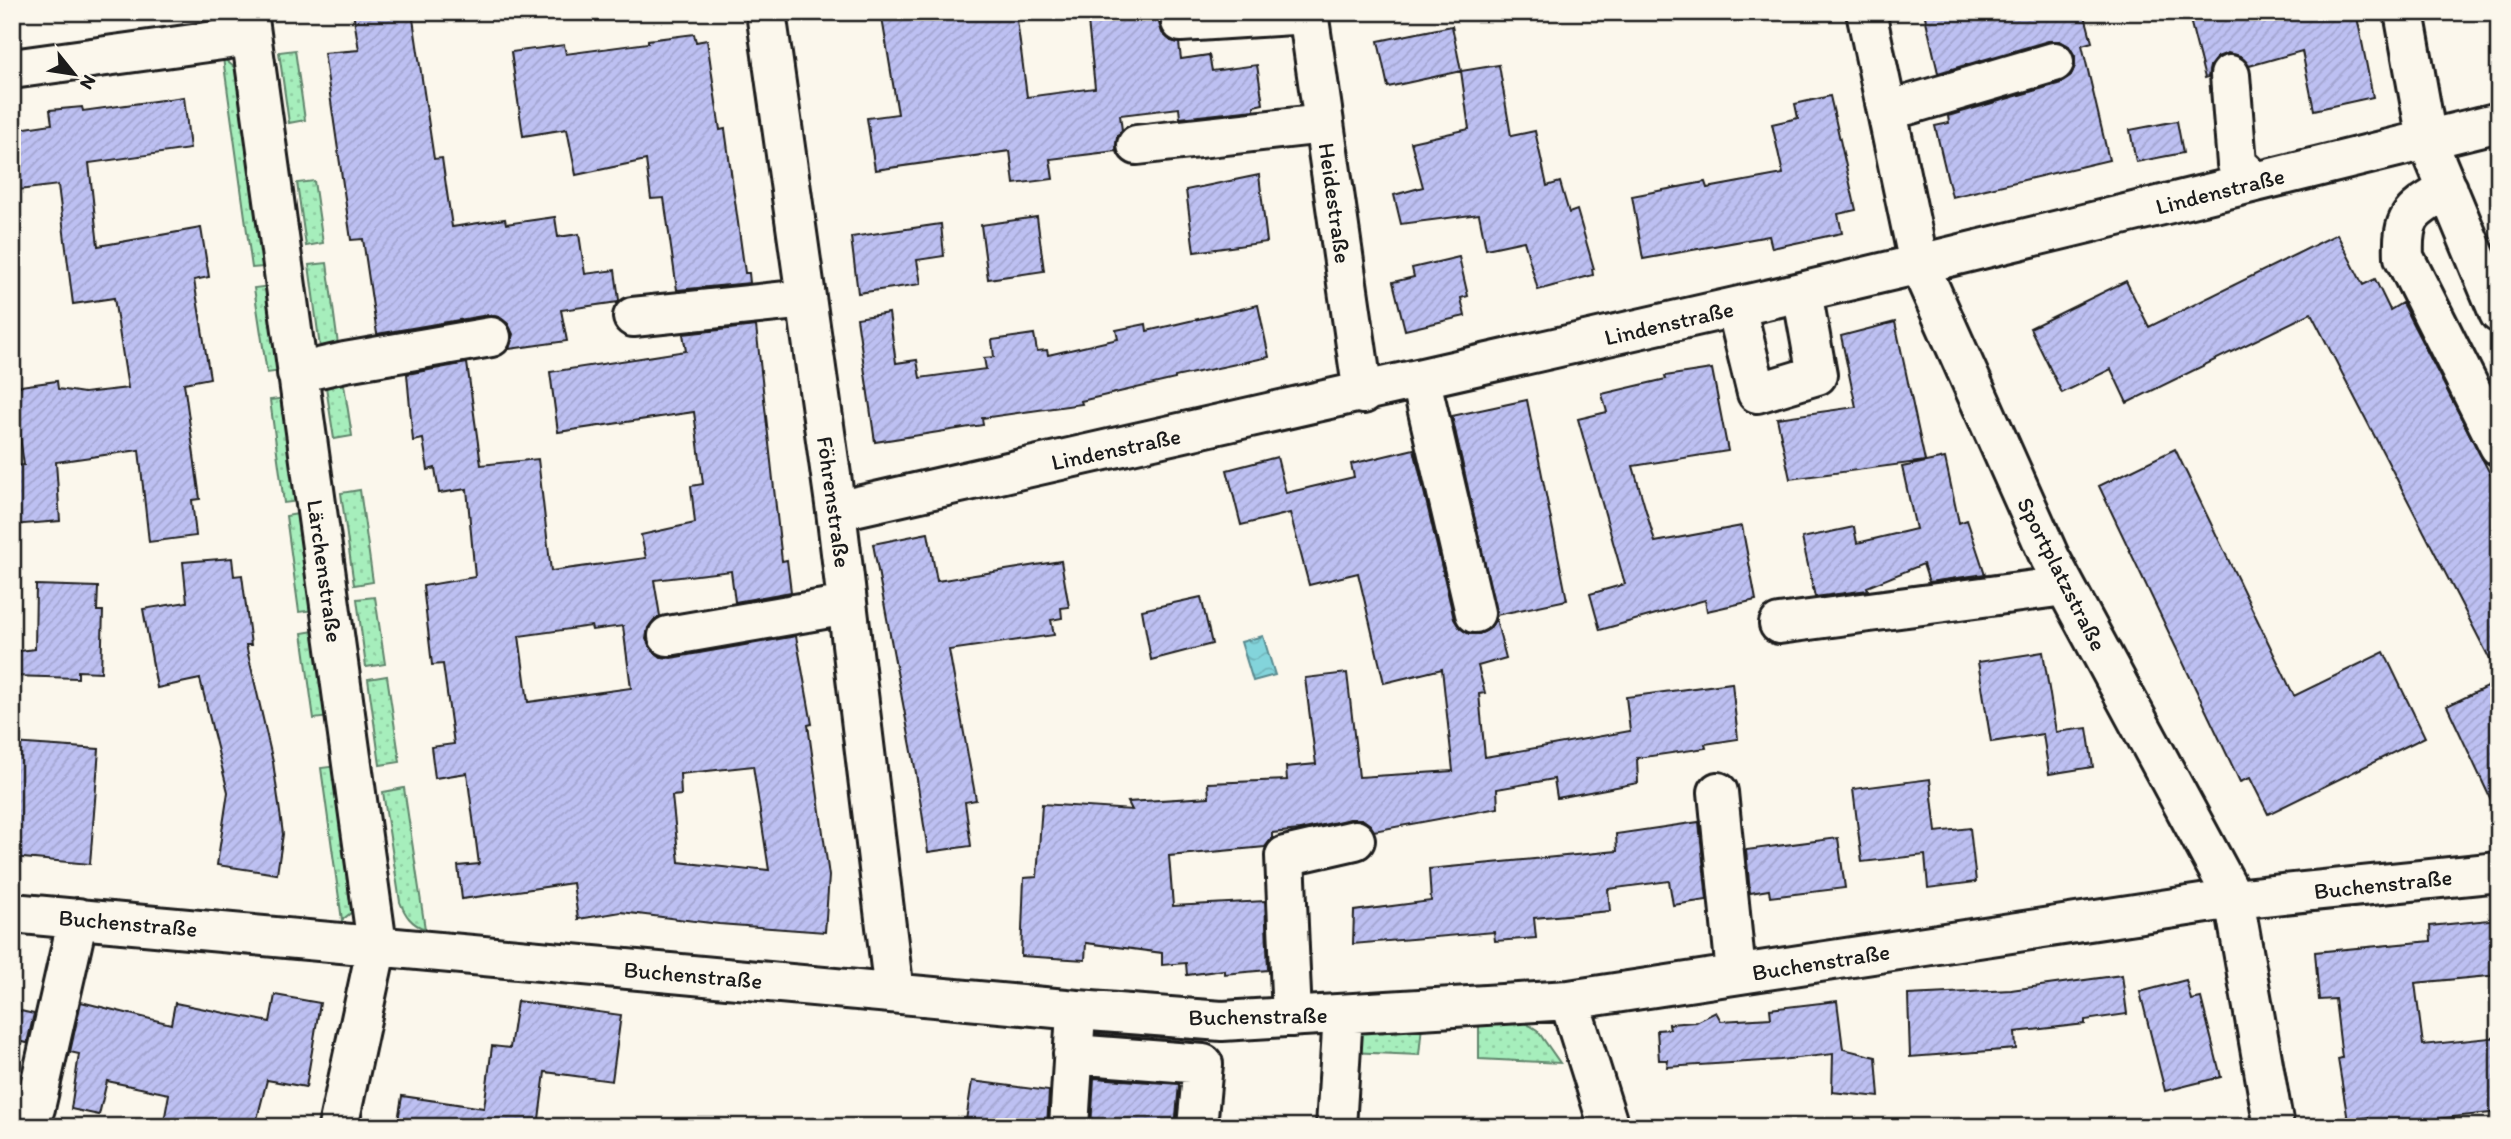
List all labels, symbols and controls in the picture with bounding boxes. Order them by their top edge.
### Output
north arrow [38,38,108,108]
text: N [75,71,101,94]
street label: Heidestraße [1313,141,1357,265]
street label: Lindenstraße [2153,161,2287,221]
street label: Lindenstraße [1602,295,1736,351]
street label: Lindenstraße [1049,422,1183,476]
street label: Föhrenstraße [811,435,857,569]
street label: Sportplatzstraße [2011,493,2113,655]
street label: Lärchenstraße [301,498,349,644]
street label: Buchenstraße [2312,863,2454,905]
street label: Buchenstraße [58,903,198,943]
street label: Buchenstraße [1750,937,1892,987]
street label: Buchenstraße [623,955,763,995]
street label: Buchenstraße [1188,1001,1328,1031]

